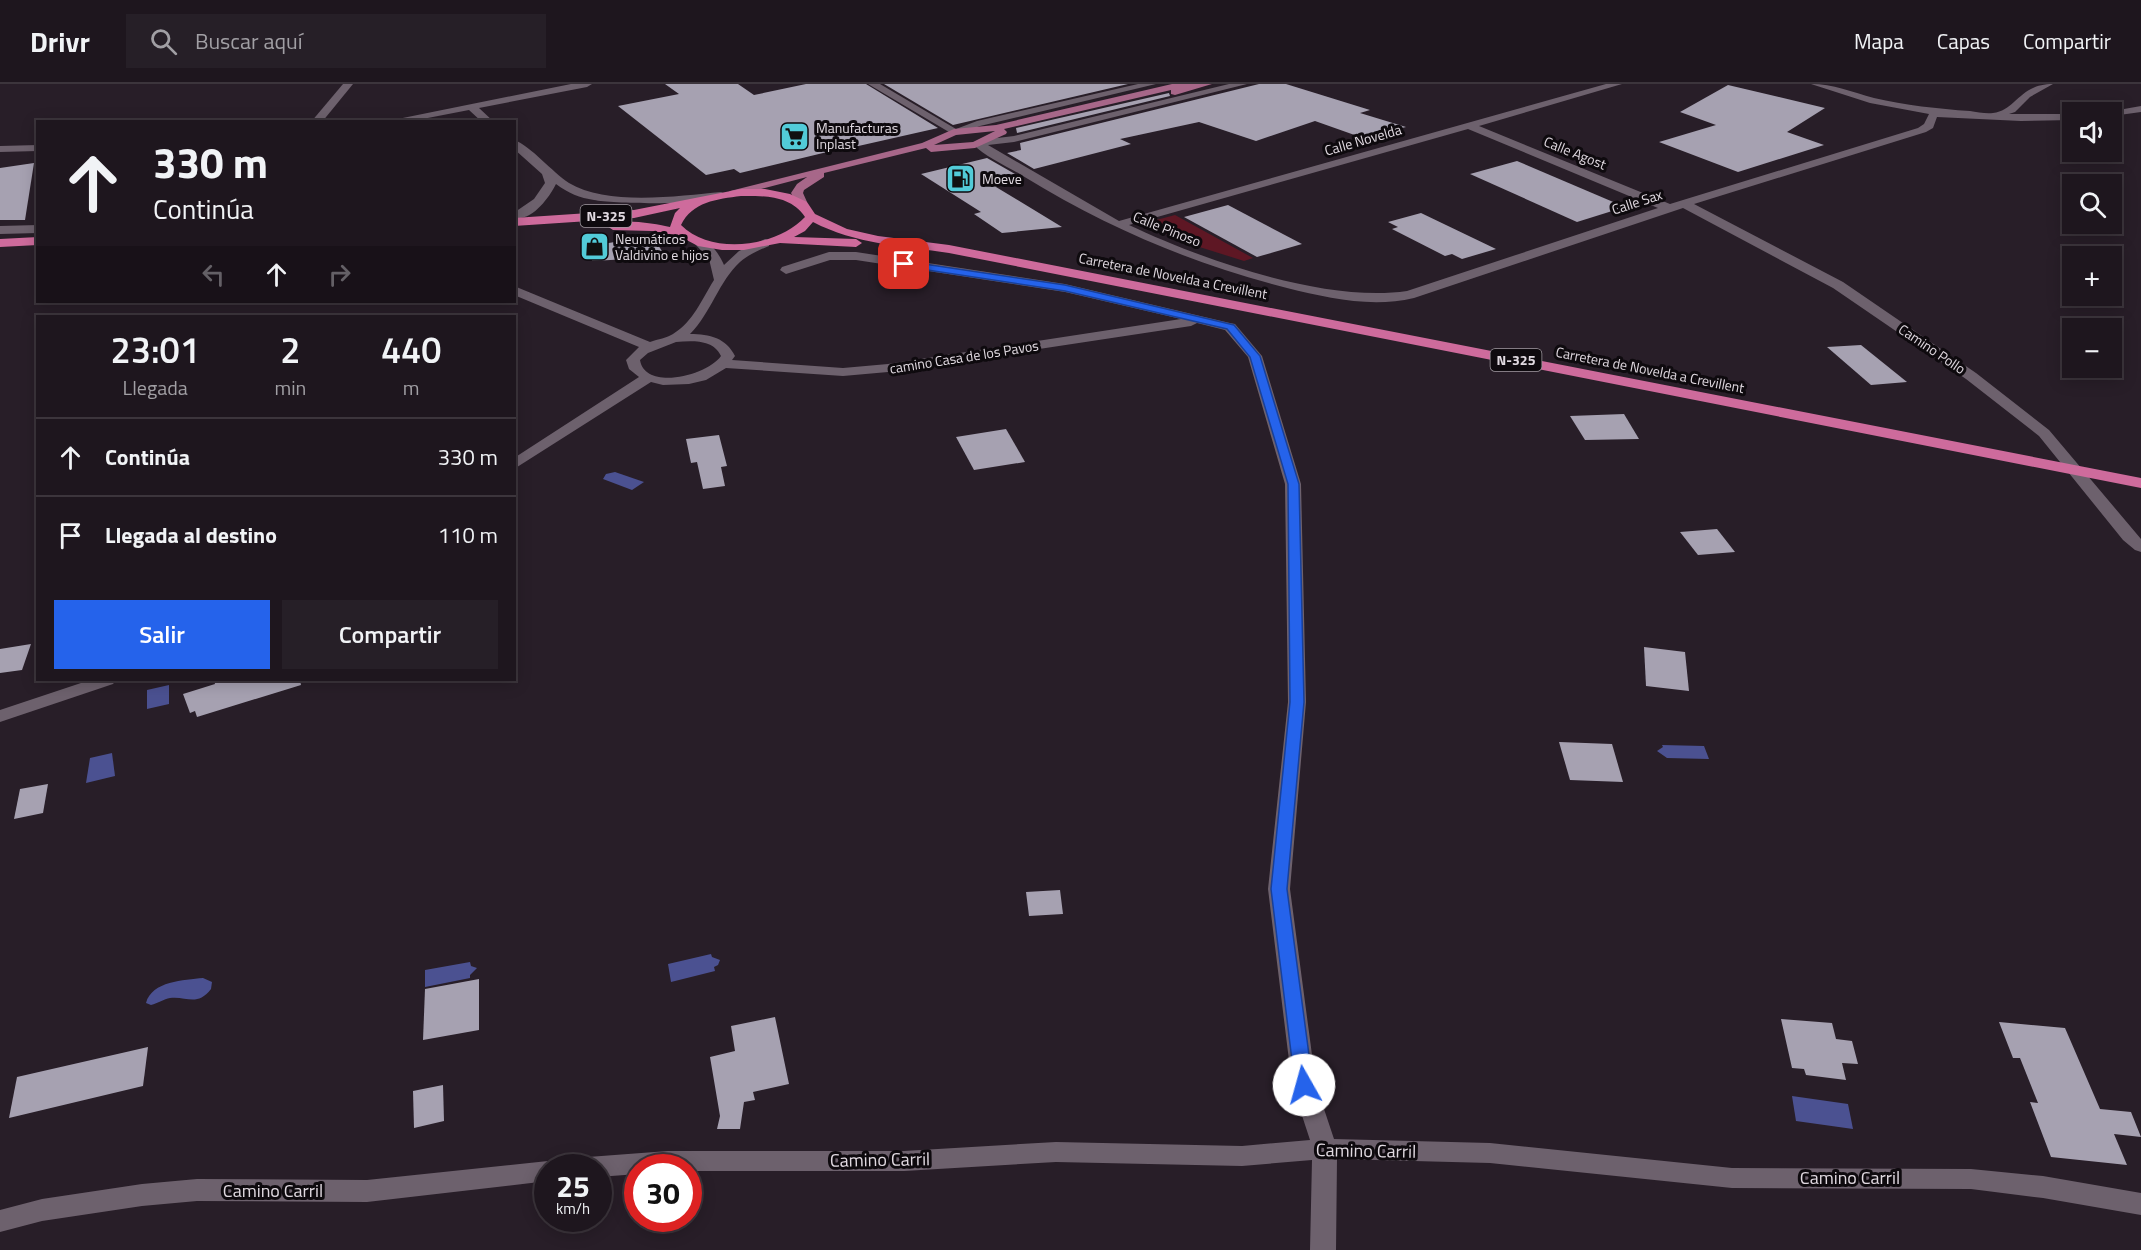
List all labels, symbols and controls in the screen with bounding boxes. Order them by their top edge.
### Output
search box [126,14,546,68]
text: Drivr [30,20,90,63]
text: Buscar aquí [195,24,303,58]
icon: search [147,25,180,58]
text: Mapa [1854,25,1904,57]
text: Capas [1937,25,1990,57]
text: Compartir [2023,25,2111,57]
map controls [2062,102,2122,378]
button: sound [2062,102,2122,162]
place label: Manufacturas Inplast [816,117,898,154]
street label: Calle Novelda [1322,119,1404,161]
supermarket icon: Manufacturas Inplast [779,120,811,152]
text: 330 m [153,130,268,194]
street label: Calle Agost [1541,131,1610,175]
icon: ahead [54,144,132,222]
fuel station icon: Moeve [945,163,977,195]
place label: Moeve [982,168,1022,189]
button: search [2062,174,2122,234]
street label: Calle Sax [1609,183,1666,220]
text: Continúa [153,188,254,229]
road number: N-325 [580,205,632,227]
street label: Calle Pinoso [1130,205,1204,252]
place label: Neumáticos Valdivino e hijos [615,228,709,265]
shop icon: Neumáticos Valdivino e hijos [578,231,610,263]
pin [878,238,929,289]
button: + [2062,246,2122,306]
icon: arrive [887,247,920,280]
street label: Carretera de Novelda a Crevillent [1077,247,1269,304]
icon: left [197,258,230,291]
icon: ahead [260,258,293,291]
icon: right [323,258,356,291]
street label: Camino Pollo [1895,318,1970,379]
button: − [2062,318,2122,378]
text: 23:01 [111,322,200,377]
text: 2 [280,322,300,377]
text: 440 [381,322,441,377]
street label: camino Casa de los Pavos [888,334,1040,379]
street label: Carretera de Novelda a Crevillent [1554,341,1746,398]
road number: N-325 [1490,349,1541,371]
text: Llegada [123,372,188,403]
text: min [274,372,306,403]
text: m [403,372,419,403]
text: Continúa [105,440,190,474]
text: 330 m [438,440,498,474]
icon: ahead [54,441,87,474]
text: Llegada al destino [105,518,277,552]
text: 110 m [438,518,498,552]
icon: arrive [54,519,87,552]
button: Salir [54,600,270,669]
button: Compartir [282,600,498,669]
position arrow [1272,1053,1336,1117]
street label: Camino Carril [1316,1136,1416,1165]
street label: Camino Carril [830,1145,930,1174]
speed limit sign: 30 [624,1154,702,1232]
text: 25 [556,1163,590,1209]
street label: Camino Carril [1800,1164,1900,1191]
street label: Camino Carril [223,1177,323,1204]
text: km/h [556,1197,590,1220]

